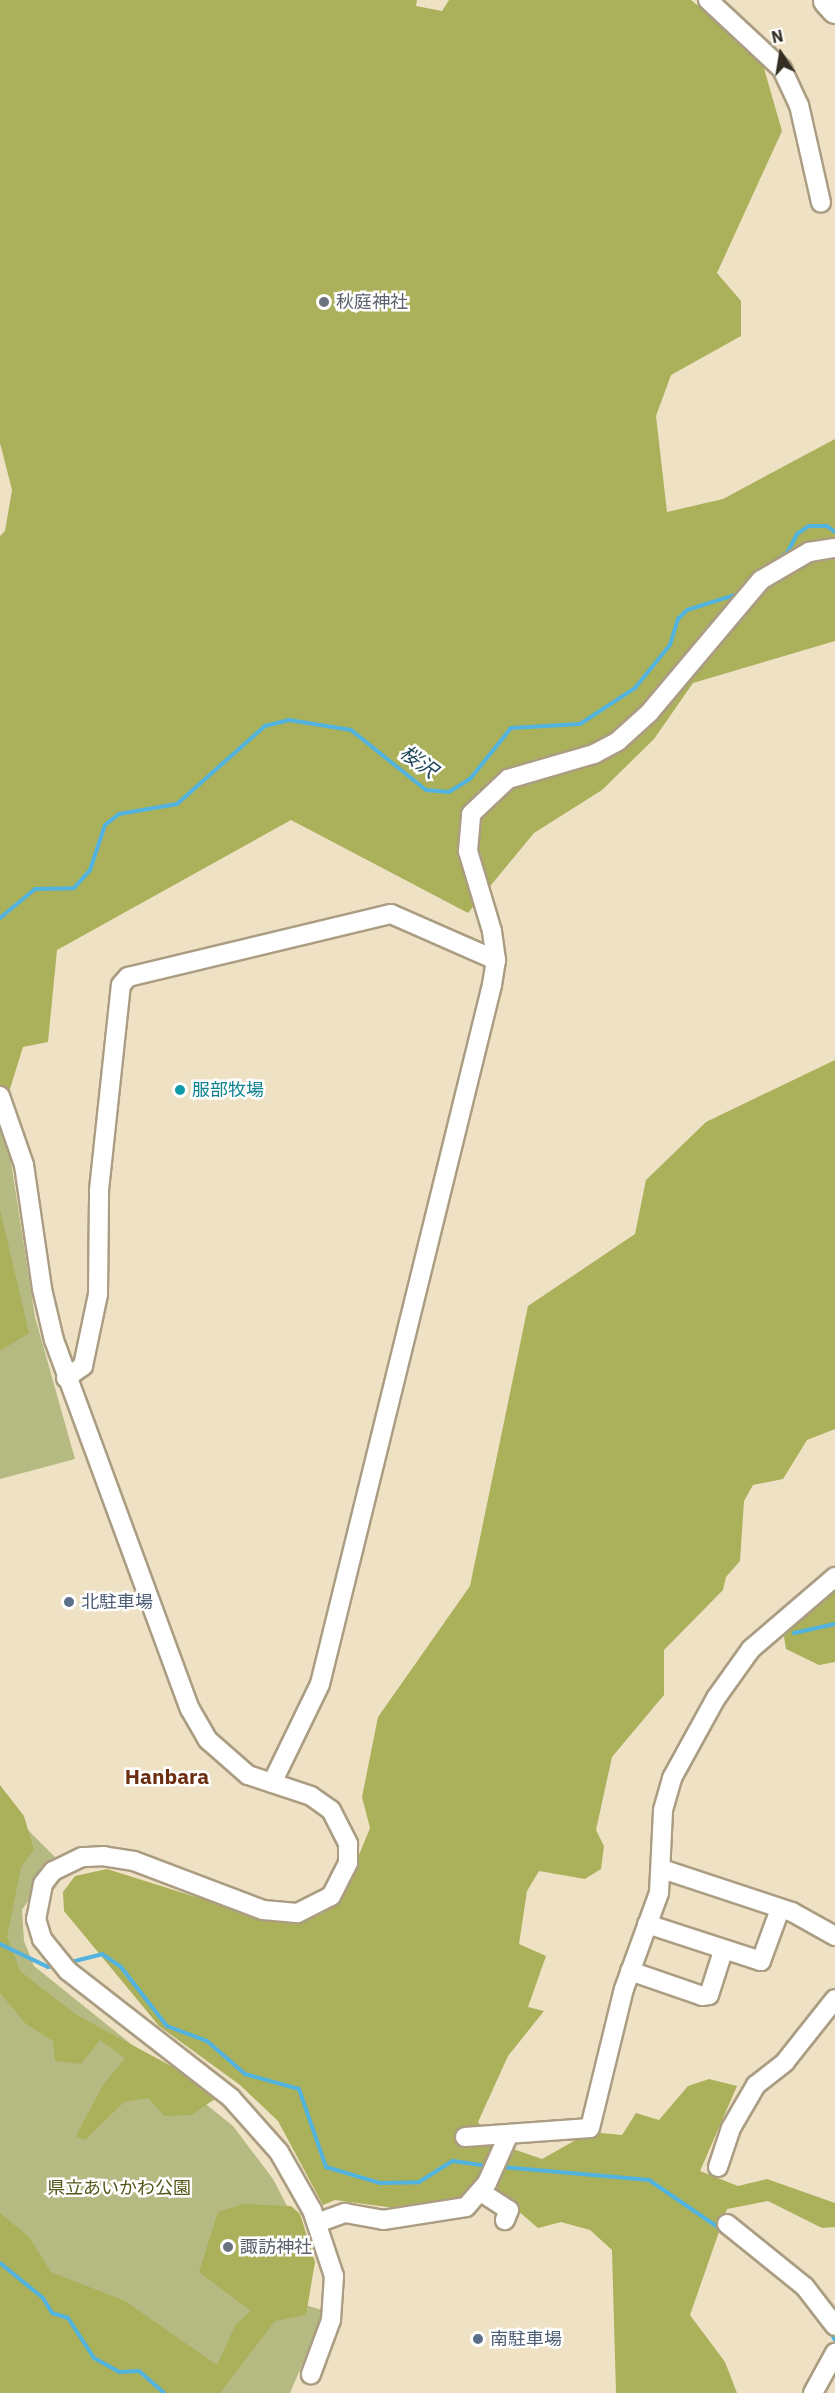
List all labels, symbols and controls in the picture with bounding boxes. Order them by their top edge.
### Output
north arrow [751,24,811,84]
text: N [770,25,785,47]
place label: 秋庭神社 [336,291,408,313]
marker: 秋庭神社 [317,295,331,309]
water label: 桜沢 [396,740,442,782]
place label: 服部牧場 [192,1079,264,1101]
marker: 服部牧場 [173,1083,187,1097]
place label: 北駐車場 [81,1591,153,1613]
marker: 北駐車場 [62,1595,76,1609]
district label: Hanbara [125,1763,209,1789]
park label: 県立あいかわ公園 [47,2177,191,2199]
place label: 諏訪神社 [240,2236,312,2258]
marker: 諏訪神社 [221,2240,235,2254]
place label: 南駐車場 [490,2328,562,2350]
marker: 南駐車場 [471,2332,485,2346]

